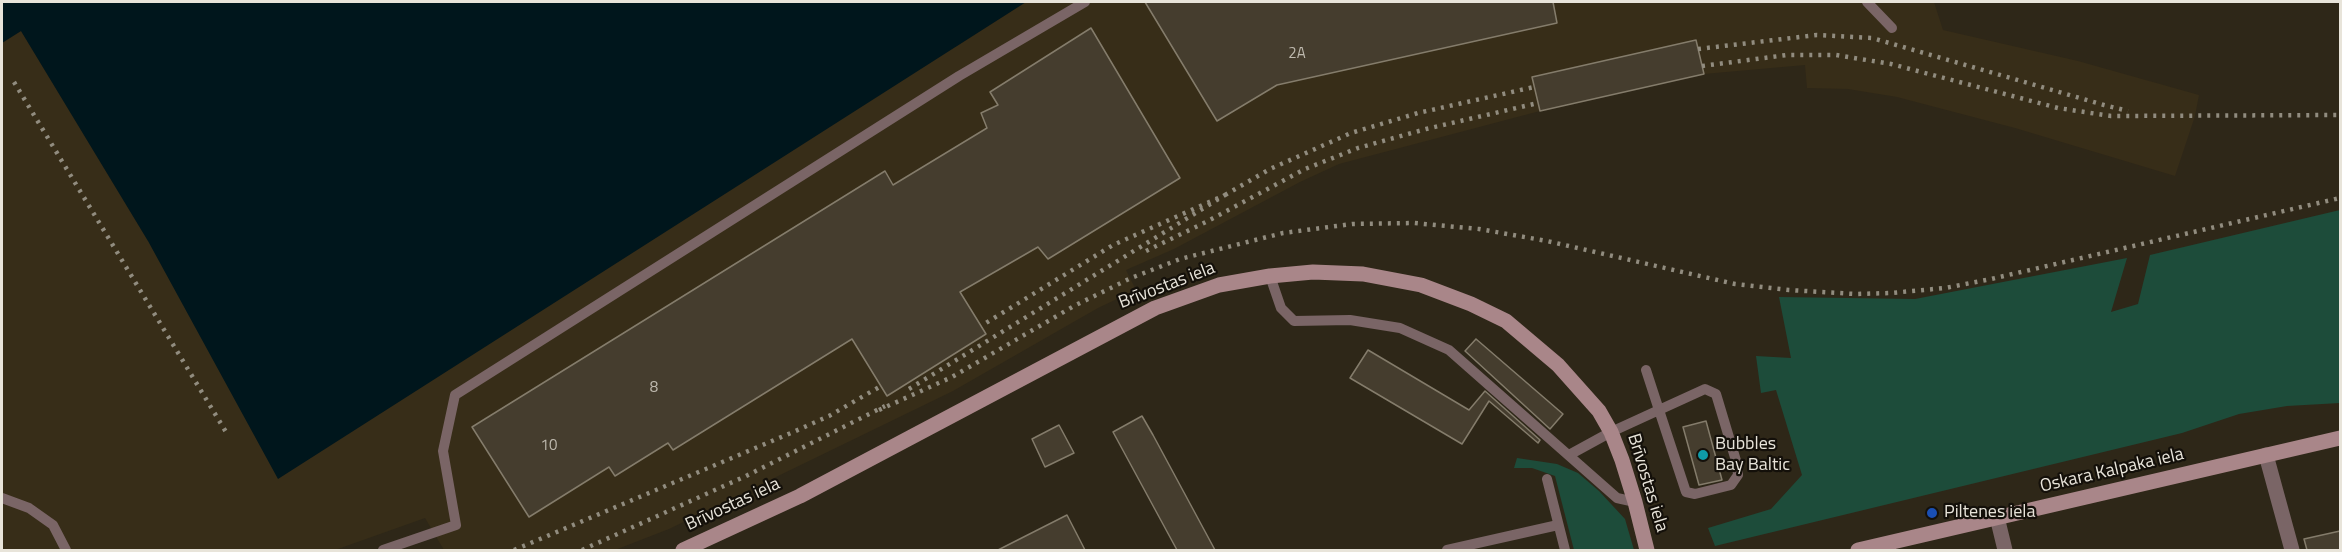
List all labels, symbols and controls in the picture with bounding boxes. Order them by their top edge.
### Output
house number: 2A [1288,45,1306,63]
street label: Brīvostas iela [1116,258,1218,314]
house number: 8 [650,379,658,397]
street label: Brīvostas iela [1622,431,1672,535]
place label: Bubbles Bay Baltic [1715,434,1790,476]
house number: 10 [541,437,557,455]
street label: Oskara Kalpaka iela [2038,444,2186,498]
marker: Bubbles Bay Baltic [1696,448,1710,462]
street label: Brīvostas iela [682,474,784,536]
place label: Piltenes iela [1944,502,2035,524]
marker: Piltenes iela [1925,506,1939,520]

